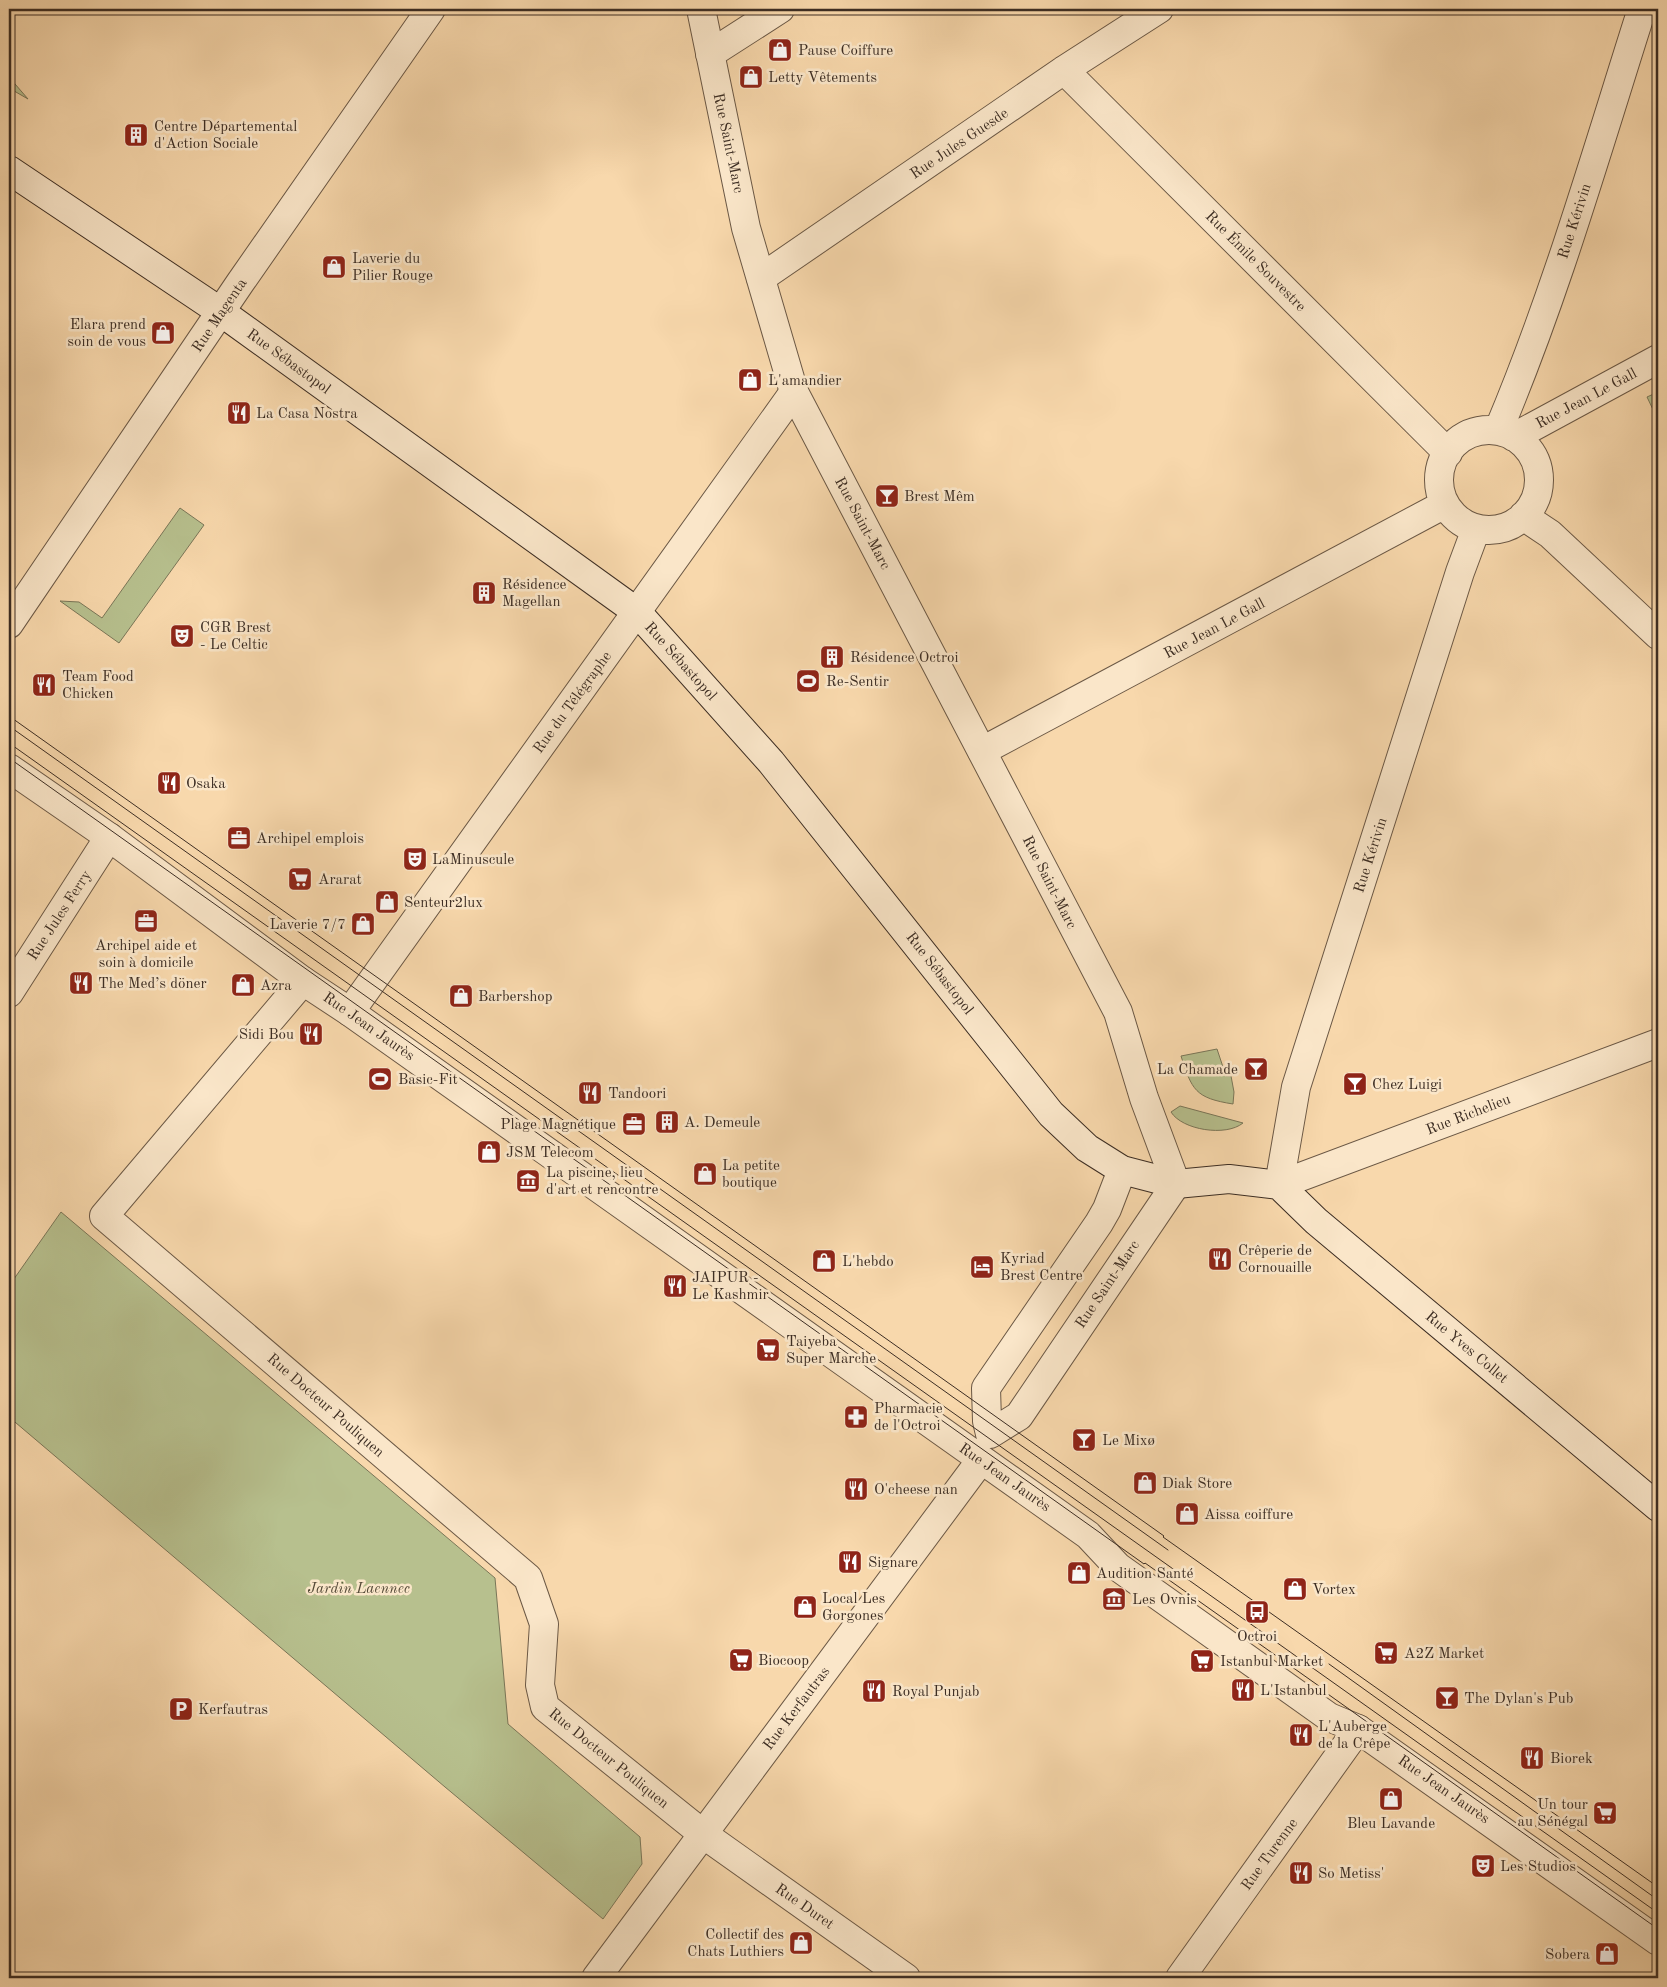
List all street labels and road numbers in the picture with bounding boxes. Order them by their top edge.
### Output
street label: Rue Saint-Marc [710,92,746,195]
street label: Rue Jules Guesde [908,106,1012,182]
street label: Rue Kérivin [1556,182,1595,261]
street label: Rue Émile Souvestre [1202,207,1310,315]
street label: Rue Magenta [190,276,251,356]
street label: Rue Sébastopol [243,327,333,398]
street label: Rue Jean Le Gall [1534,366,1640,432]
street label: Rue Saint-Marc [831,475,892,573]
street label: Rue Jean Le Gall [1162,596,1268,662]
street label: Rue Sébastopol [641,620,719,704]
street label: Rue du Télégraphe [531,649,615,757]
street label: Rue Kérivin [1352,816,1391,895]
street label: Rue Saint-Marc [1019,834,1079,932]
street label: Rue Jules Ferry [26,868,95,963]
street label: Rue Sébastopol [902,930,975,1018]
street label: Rue Jean Jaurès [320,990,417,1064]
street label: Rue Richelieu [1424,1092,1513,1138]
street label: Rue Saint-Marc [1073,1238,1143,1331]
street label: Rue Yves Collet [1422,1309,1510,1387]
street label: Rue Docteur Pouliquen [264,1351,386,1461]
street label: Rue Jean Jaurès [956,1441,1053,1515]
street label: Rue Kerfautras [761,1664,833,1753]
street label: Rue Docteur Pouliquen [545,1706,671,1812]
street label: Rue Jean Jaurès [1395,1753,1492,1827]
street label: Rue Turenne [1239,1816,1301,1894]
street label: Rue Duret [772,1882,836,1933]

